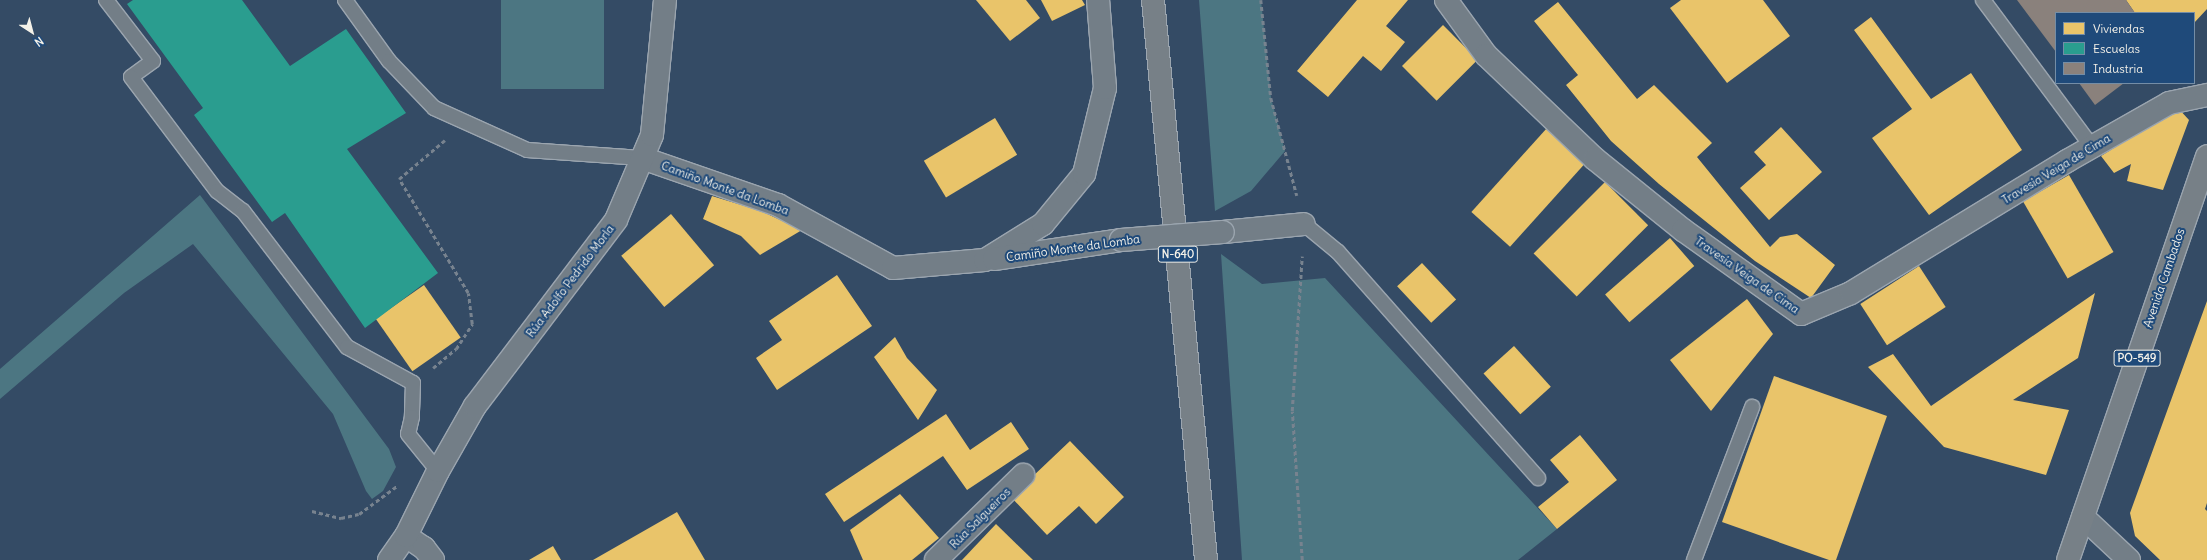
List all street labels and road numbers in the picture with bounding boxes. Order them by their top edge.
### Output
street label: Travesía Veiga de Cima [1999,131,2113,207]
street label: Camiño Monte da Lomba [659,158,791,218]
street label: Rúa Adolfo Pedrido Morla [523,222,617,340]
street label: Avenida Cambados [2140,226,2188,330]
street label: Camiño Monte da Lomba [1005,231,1141,265]
street label: Travesía Veiga de Cima [1692,234,1802,316]
road number: N-640 [1157,245,1199,263]
road number: PO-549 [2113,349,2161,367]
street label: Rúa Salgueiros [947,485,1013,551]

